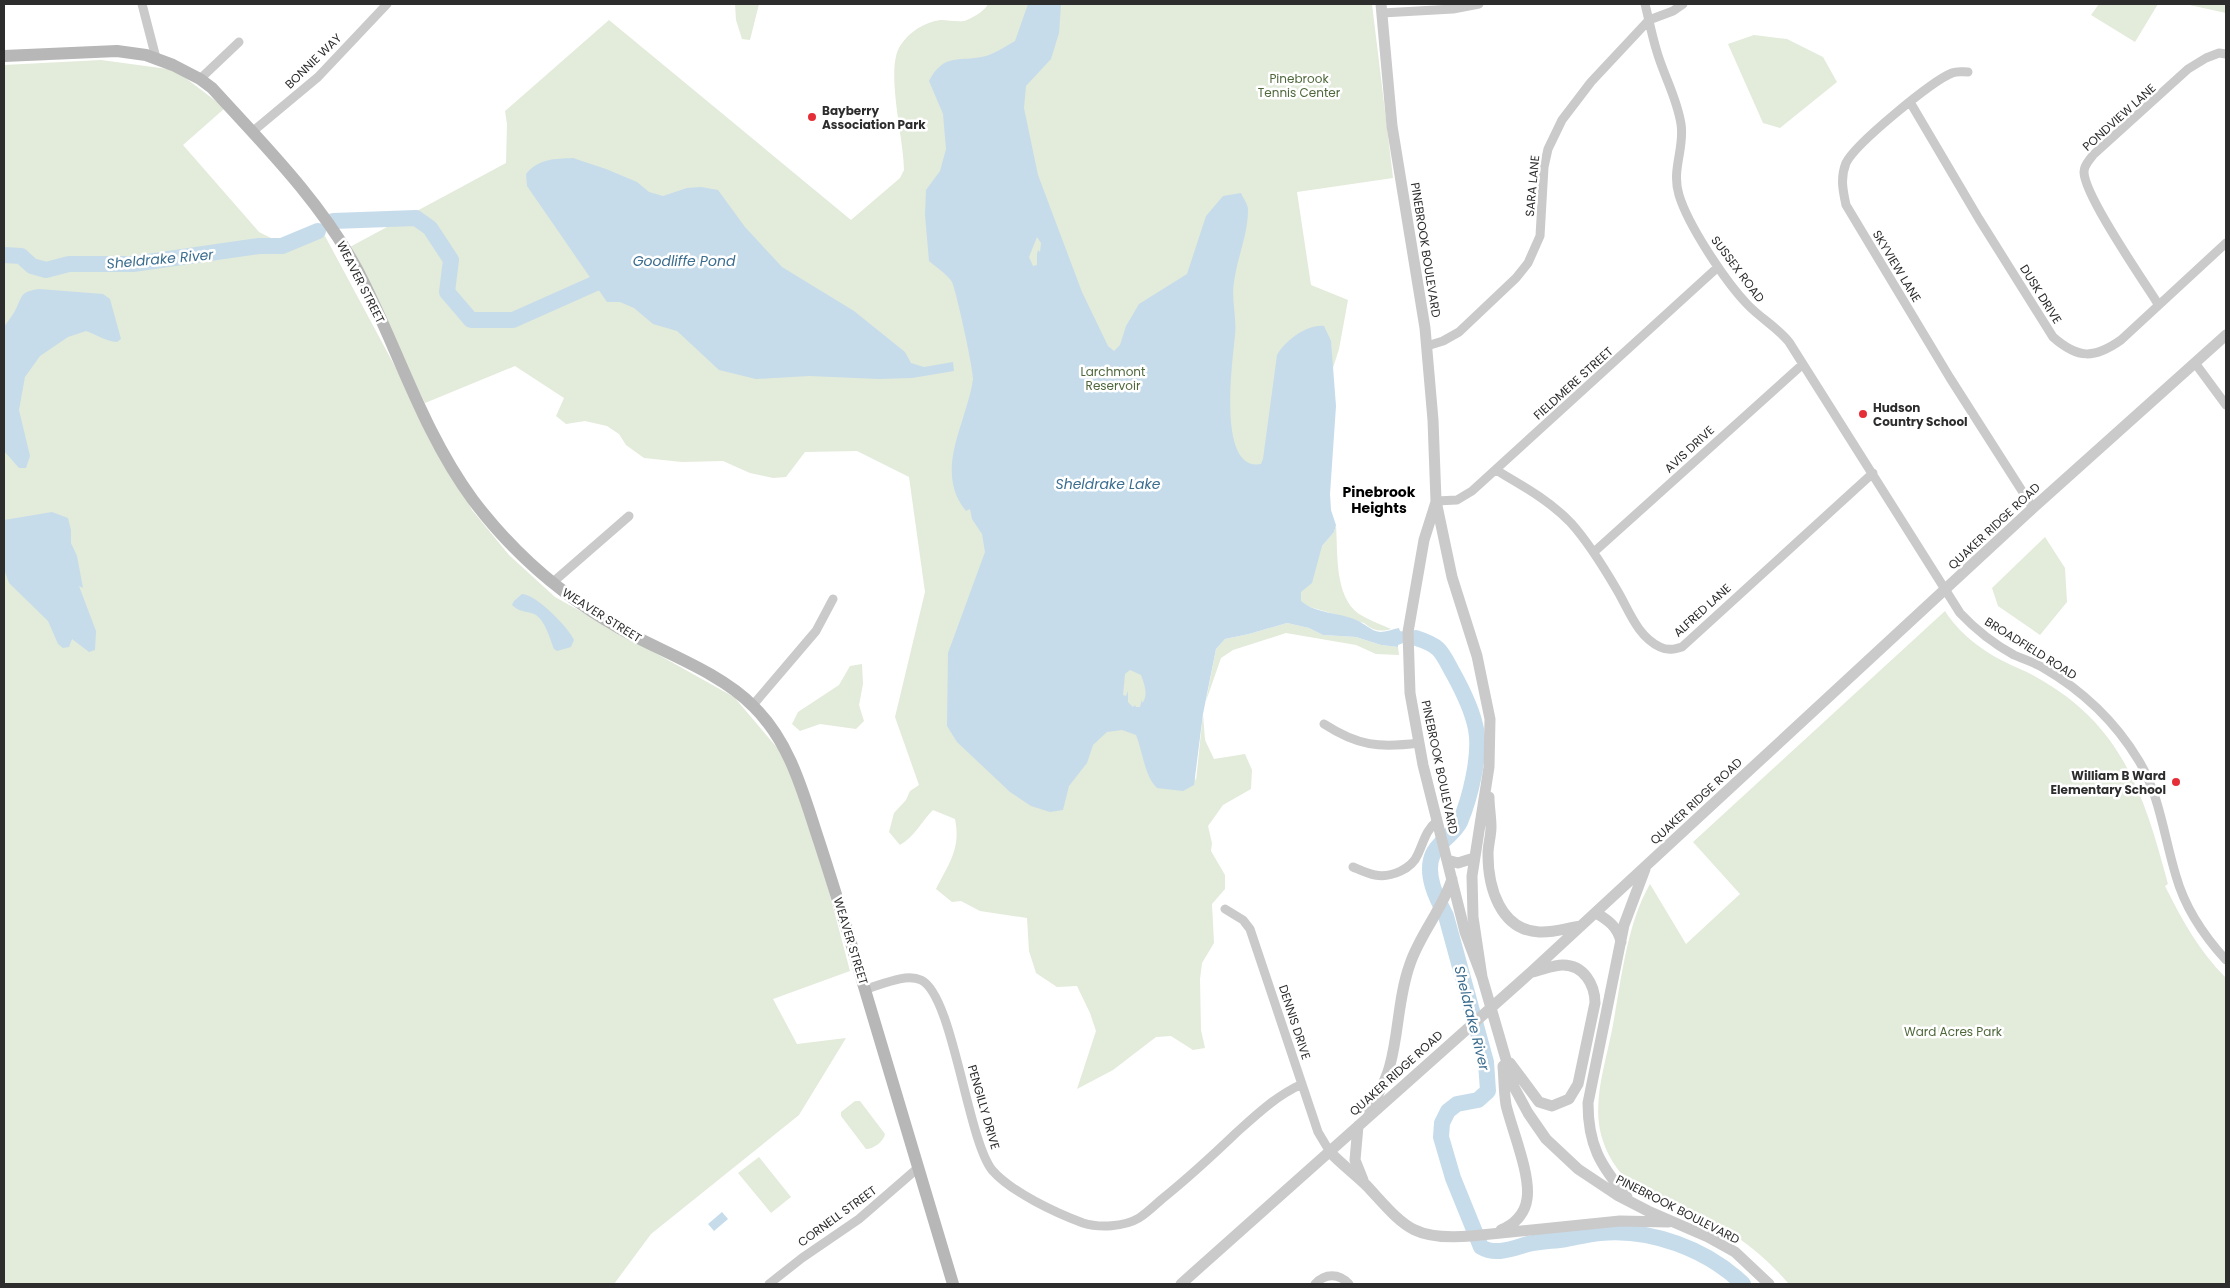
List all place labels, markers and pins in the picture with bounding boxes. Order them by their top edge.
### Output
place label: Bayberry Association Park [822,102,926,133]
marker: Bayberry Association Park [806,111,818,123]
place label: Hudson Country School [1873,399,1968,430]
marker: Hudson Country School [1857,408,1869,420]
place label: William B Ward Elementary School [2051,767,2166,798]
marker: William B Ward Elementary School [2170,776,2182,788]

